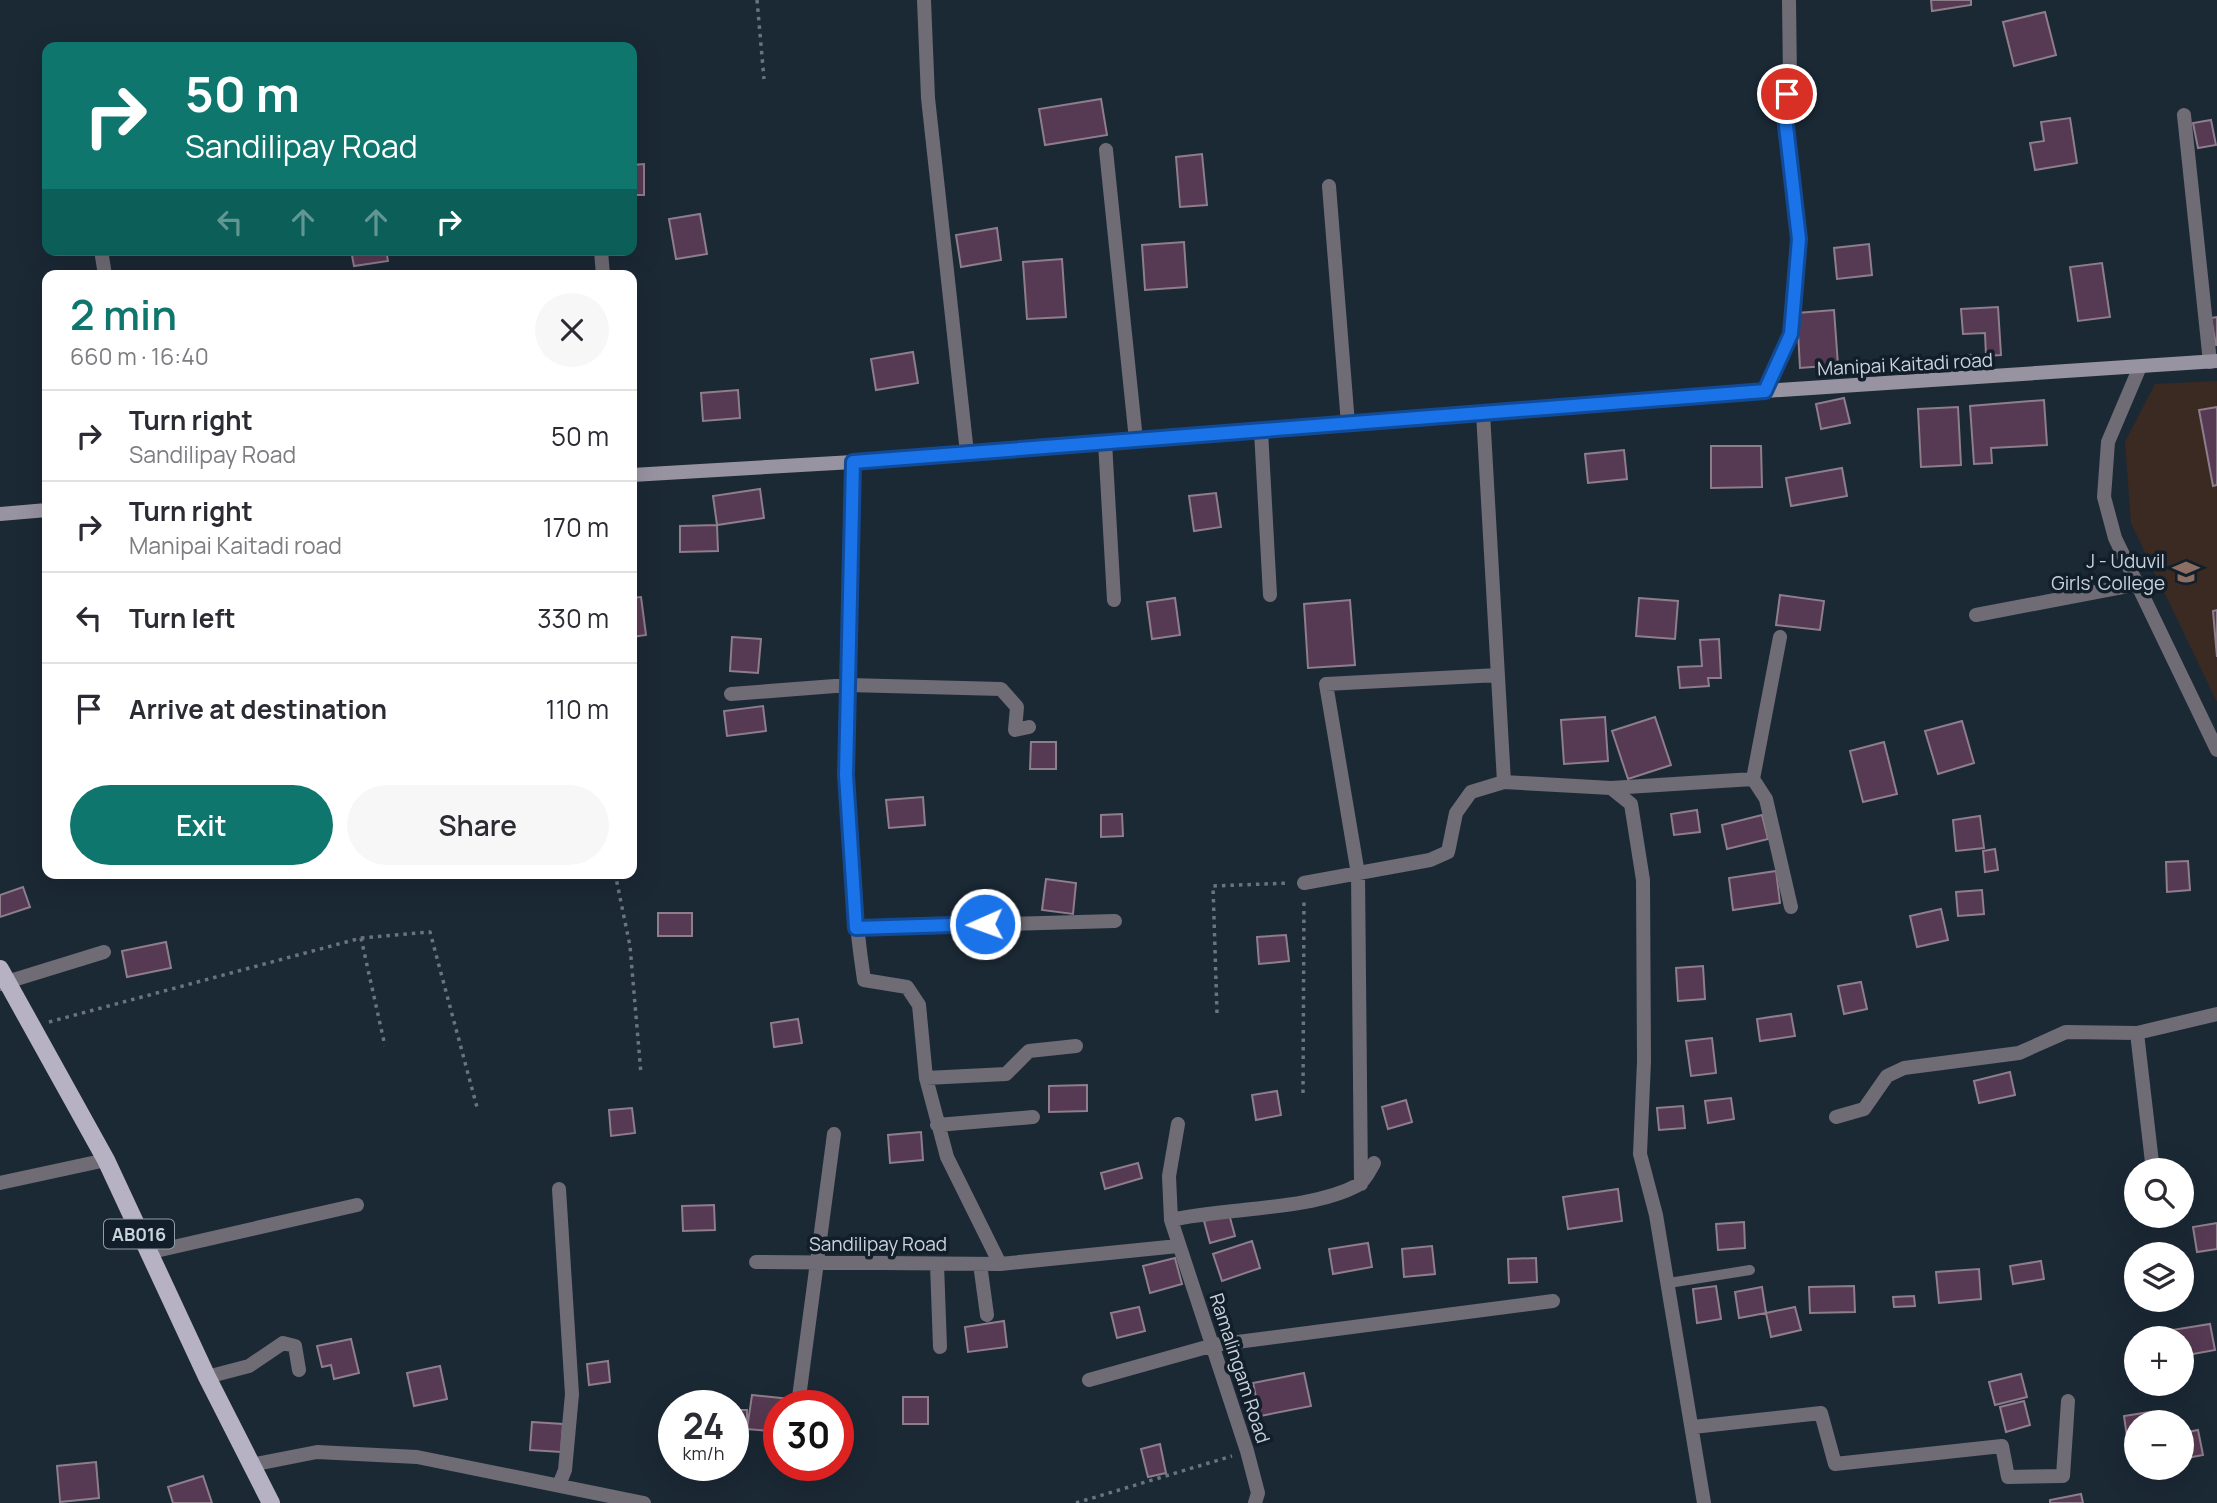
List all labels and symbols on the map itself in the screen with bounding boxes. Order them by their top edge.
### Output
pin [1757,64,1817,124]
street label: Manipai Kaitadi road [1816,346,1994,382]
place label: J - Uduvil Girls' College [2051,548,2165,596]
school or university icon: J - Uduvil Girls' College [2171,557,2201,587]
position arrow [948,887,1022,961]
road number: AB016 [104,1219,174,1248]
street label: Sandilipay Road [809,1231,947,1257]
street label: Ramalingam Road [1204,1290,1276,1446]
speed limit sign: 30 [763,1390,854,1481]

